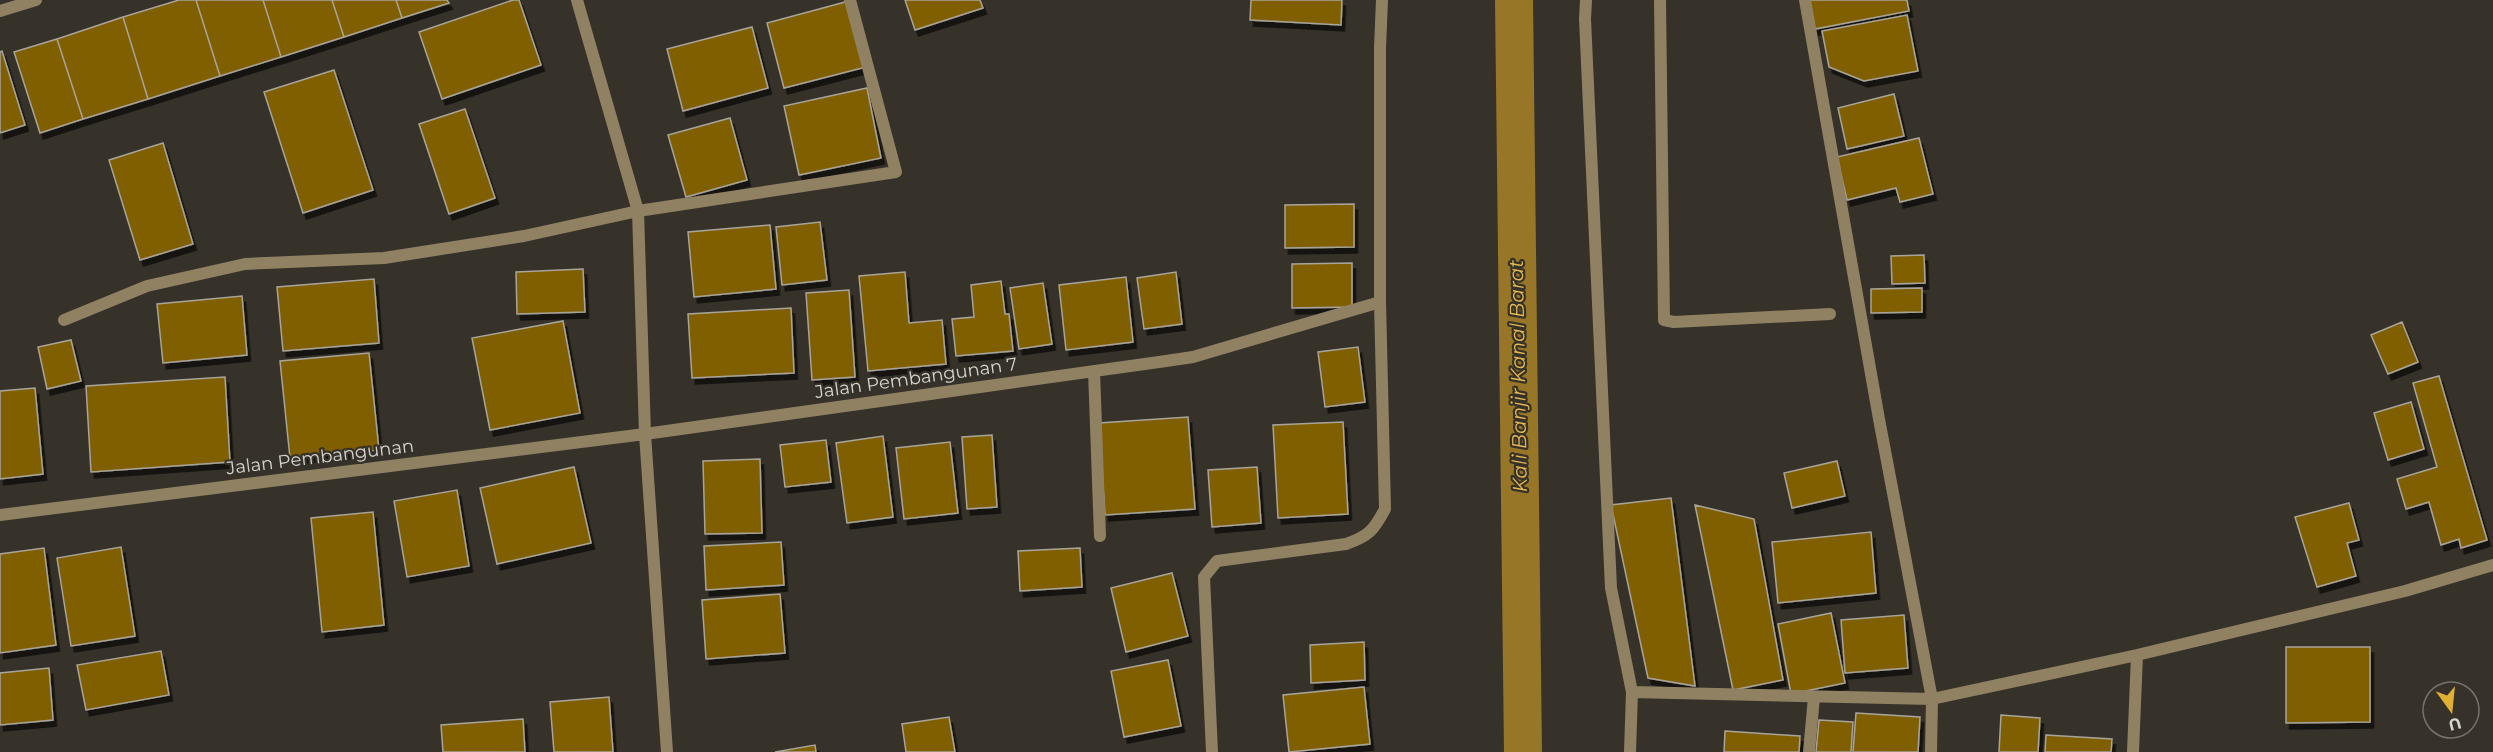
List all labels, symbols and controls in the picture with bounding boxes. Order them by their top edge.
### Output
water label: Kali Banjir Kanal Barat [1504,259,1532,493]
street label: Jalan Pembangunan 7 [812,353,1019,403]
street label: Jalan Pembangunan [224,435,415,480]
north arrow [2421,680,2481,740]
text: U [2446,713,2463,735]

